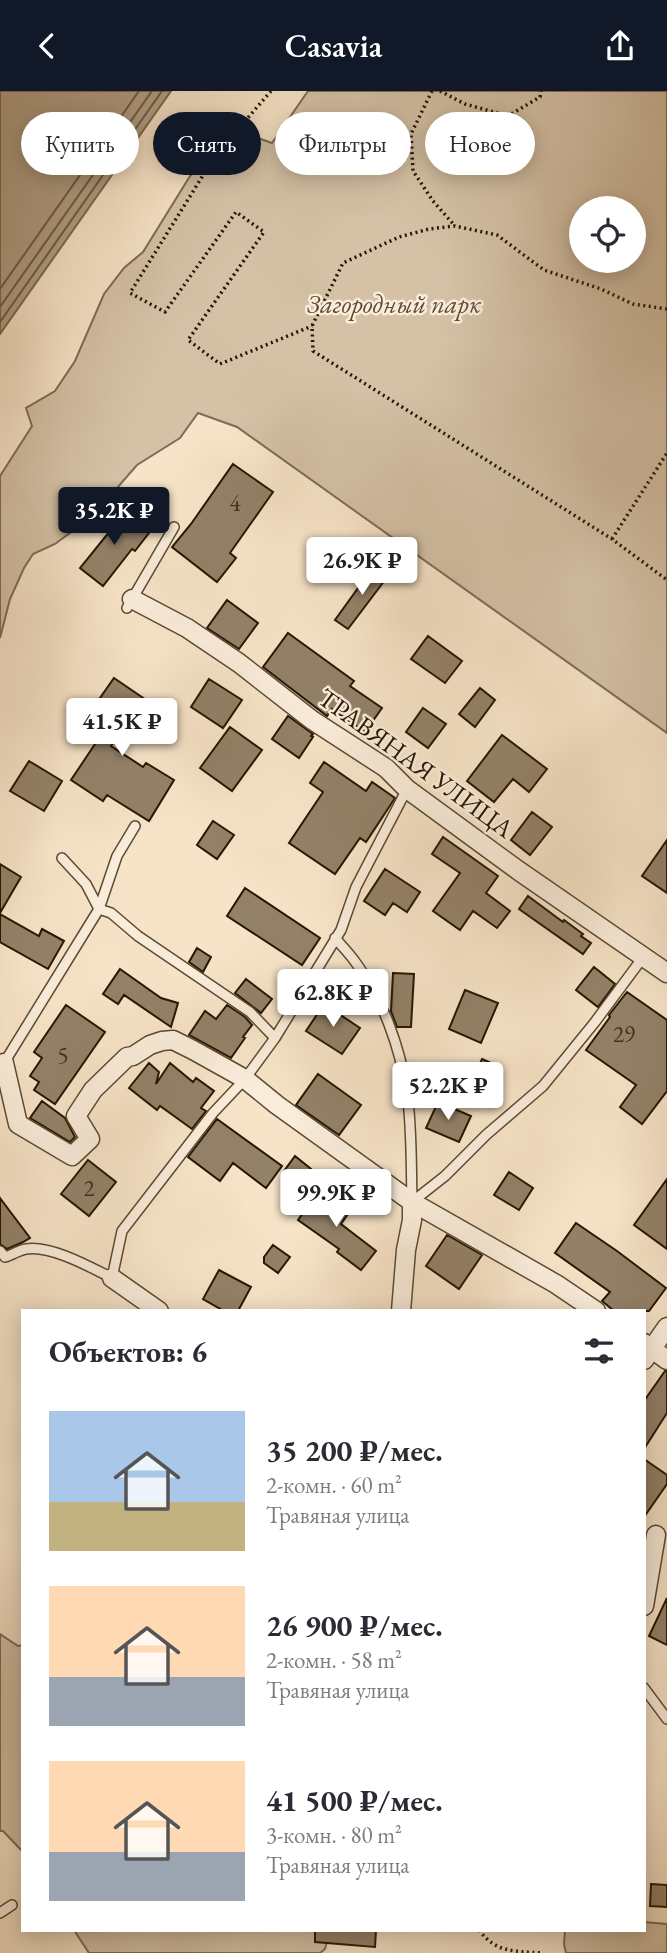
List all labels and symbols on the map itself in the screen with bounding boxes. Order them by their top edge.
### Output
park label: Загородный парк [307,287,482,321]
pin: 35.2K ₽ [49,487,179,547]
house number: 4 [229,488,241,518]
pin: 26.9K ₽ [297,538,427,597]
street label: ТРАВЯНАЯ УЛИЦА [311,680,522,846]
pin: 41.5K ₽ [57,699,187,758]
pin: 62.8K ₽ [268,969,398,1029]
house number: 29 [613,1019,635,1049]
house number: 5 [57,1040,69,1070]
pin: 52.2K ₽ [383,1063,513,1122]
pin: 99.9K ₽ [271,1169,401,1229]
house number: 2 [83,1173,95,1203]

